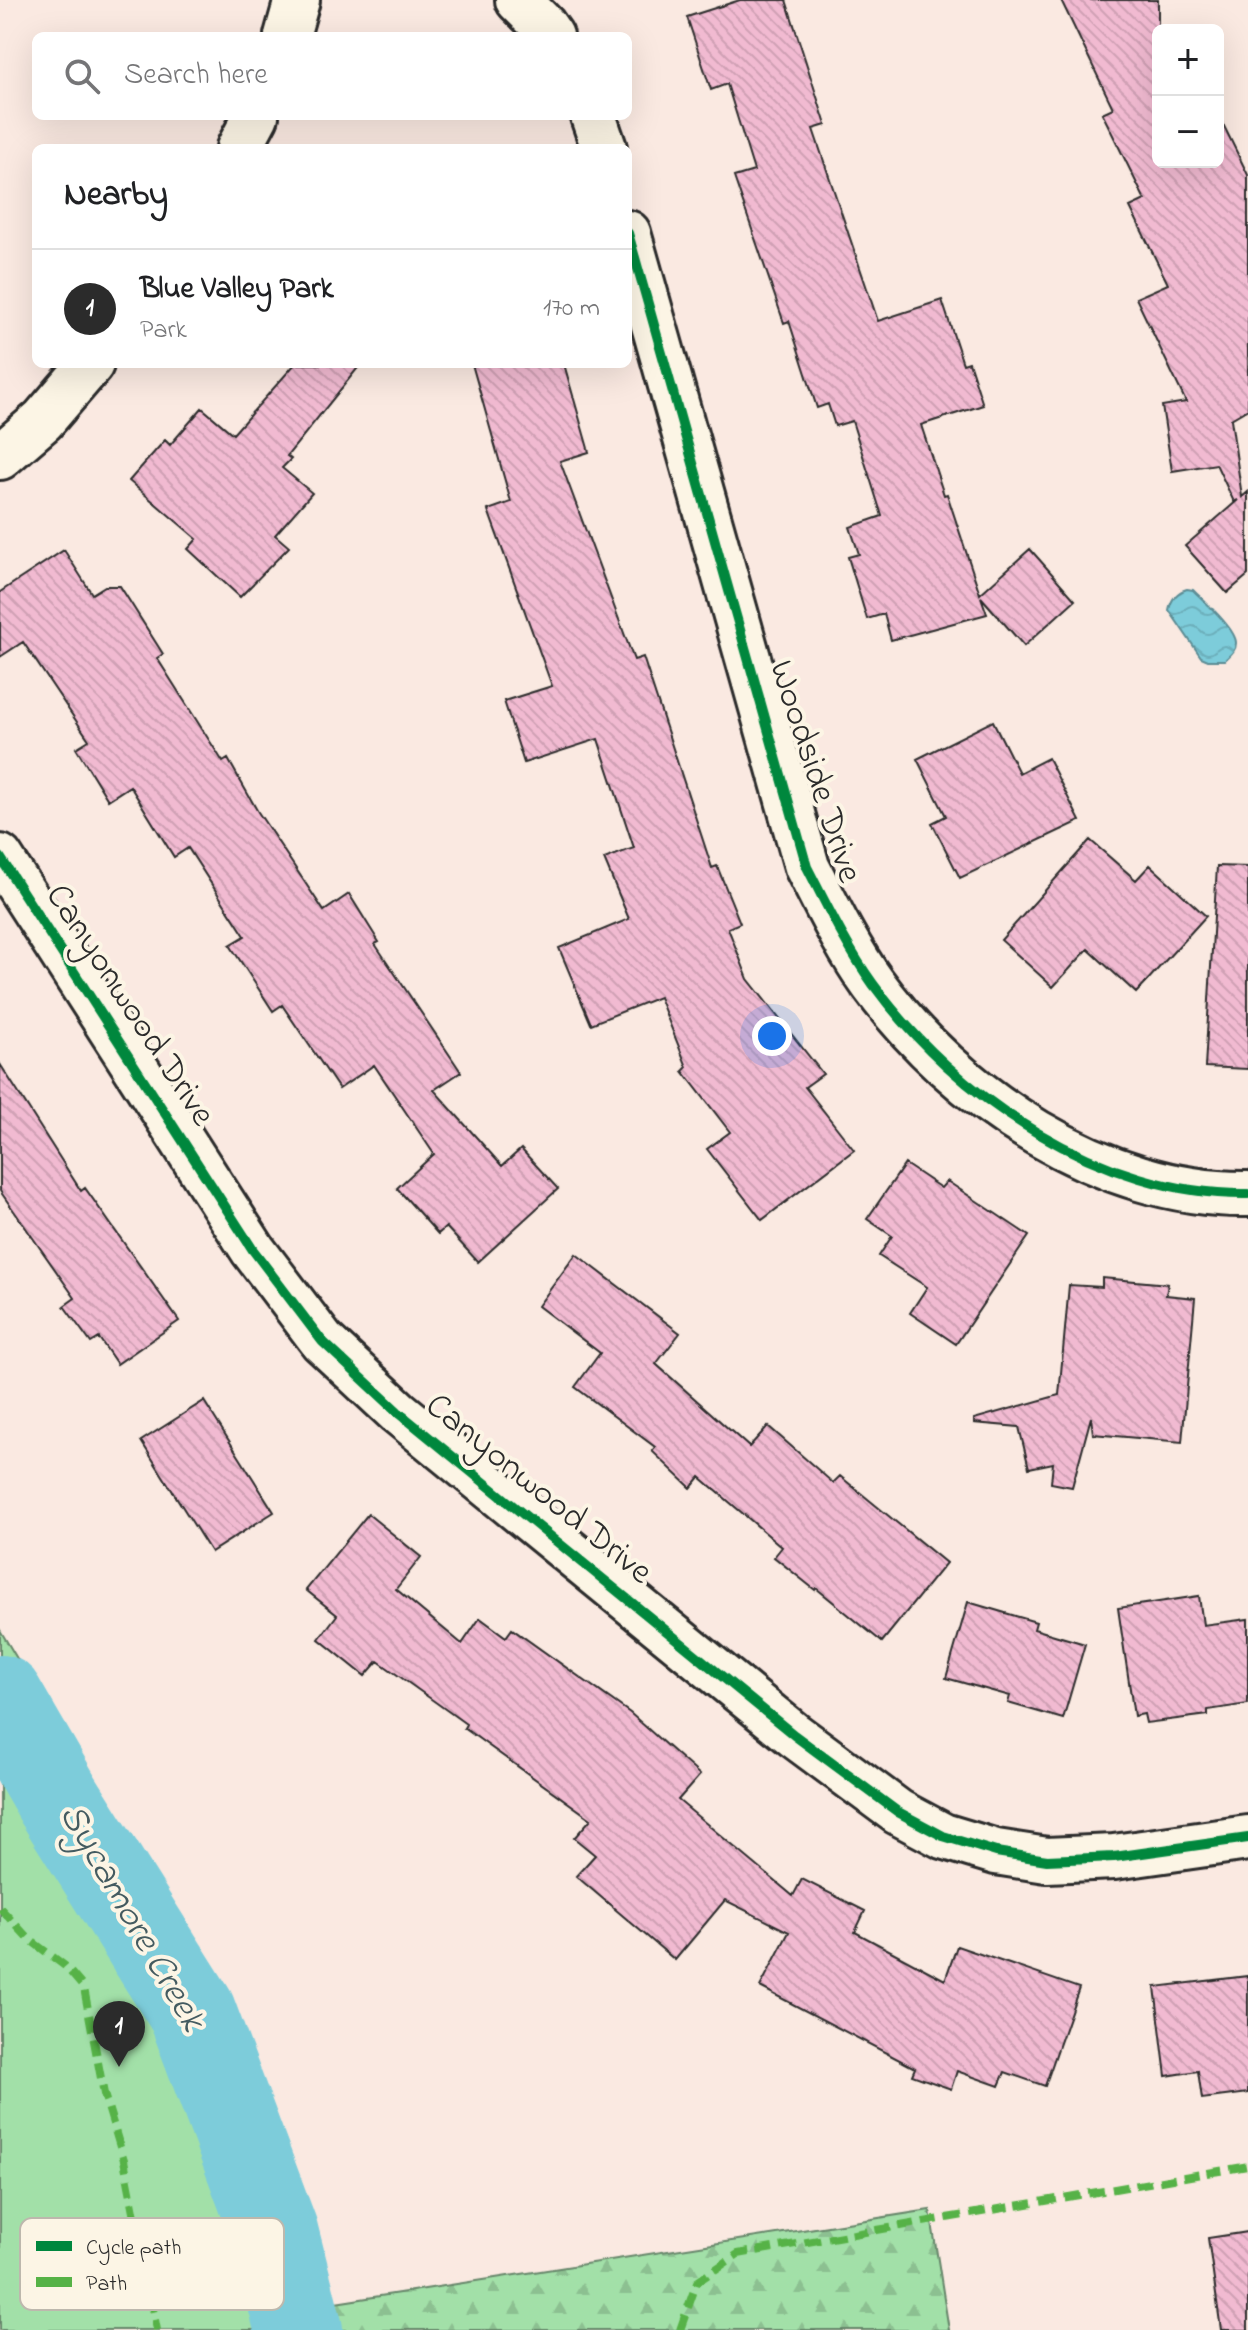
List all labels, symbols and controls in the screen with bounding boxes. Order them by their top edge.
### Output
map controls [1152,24,1224,168]
button: + [1152,24,1224,96]
search box [32,32,632,120]
icon: search [60,54,104,98]
text: Search here [124,54,268,98]
button: − [1152,96,1224,168]
text: Nearby [64,171,168,221]
text: Blue Valley Park [140,268,334,312]
text: 1 [86,290,94,328]
text: 170 m [543,290,600,328]
text: Park [140,312,187,350]
street label: Woodside Drive [753,654,875,891]
street label: Canyonwood Drive [31,874,228,1138]
your location [752,1016,792,1056]
street label: Canyonwood Drive [413,1381,664,1599]
water label: Sycamore Creek [43,1794,220,2044]
pin: 1 [93,2001,145,2067]
legend [20,2218,284,2310]
text: Cycle path [86,2233,181,2266]
text: Path [86,2269,127,2301]

